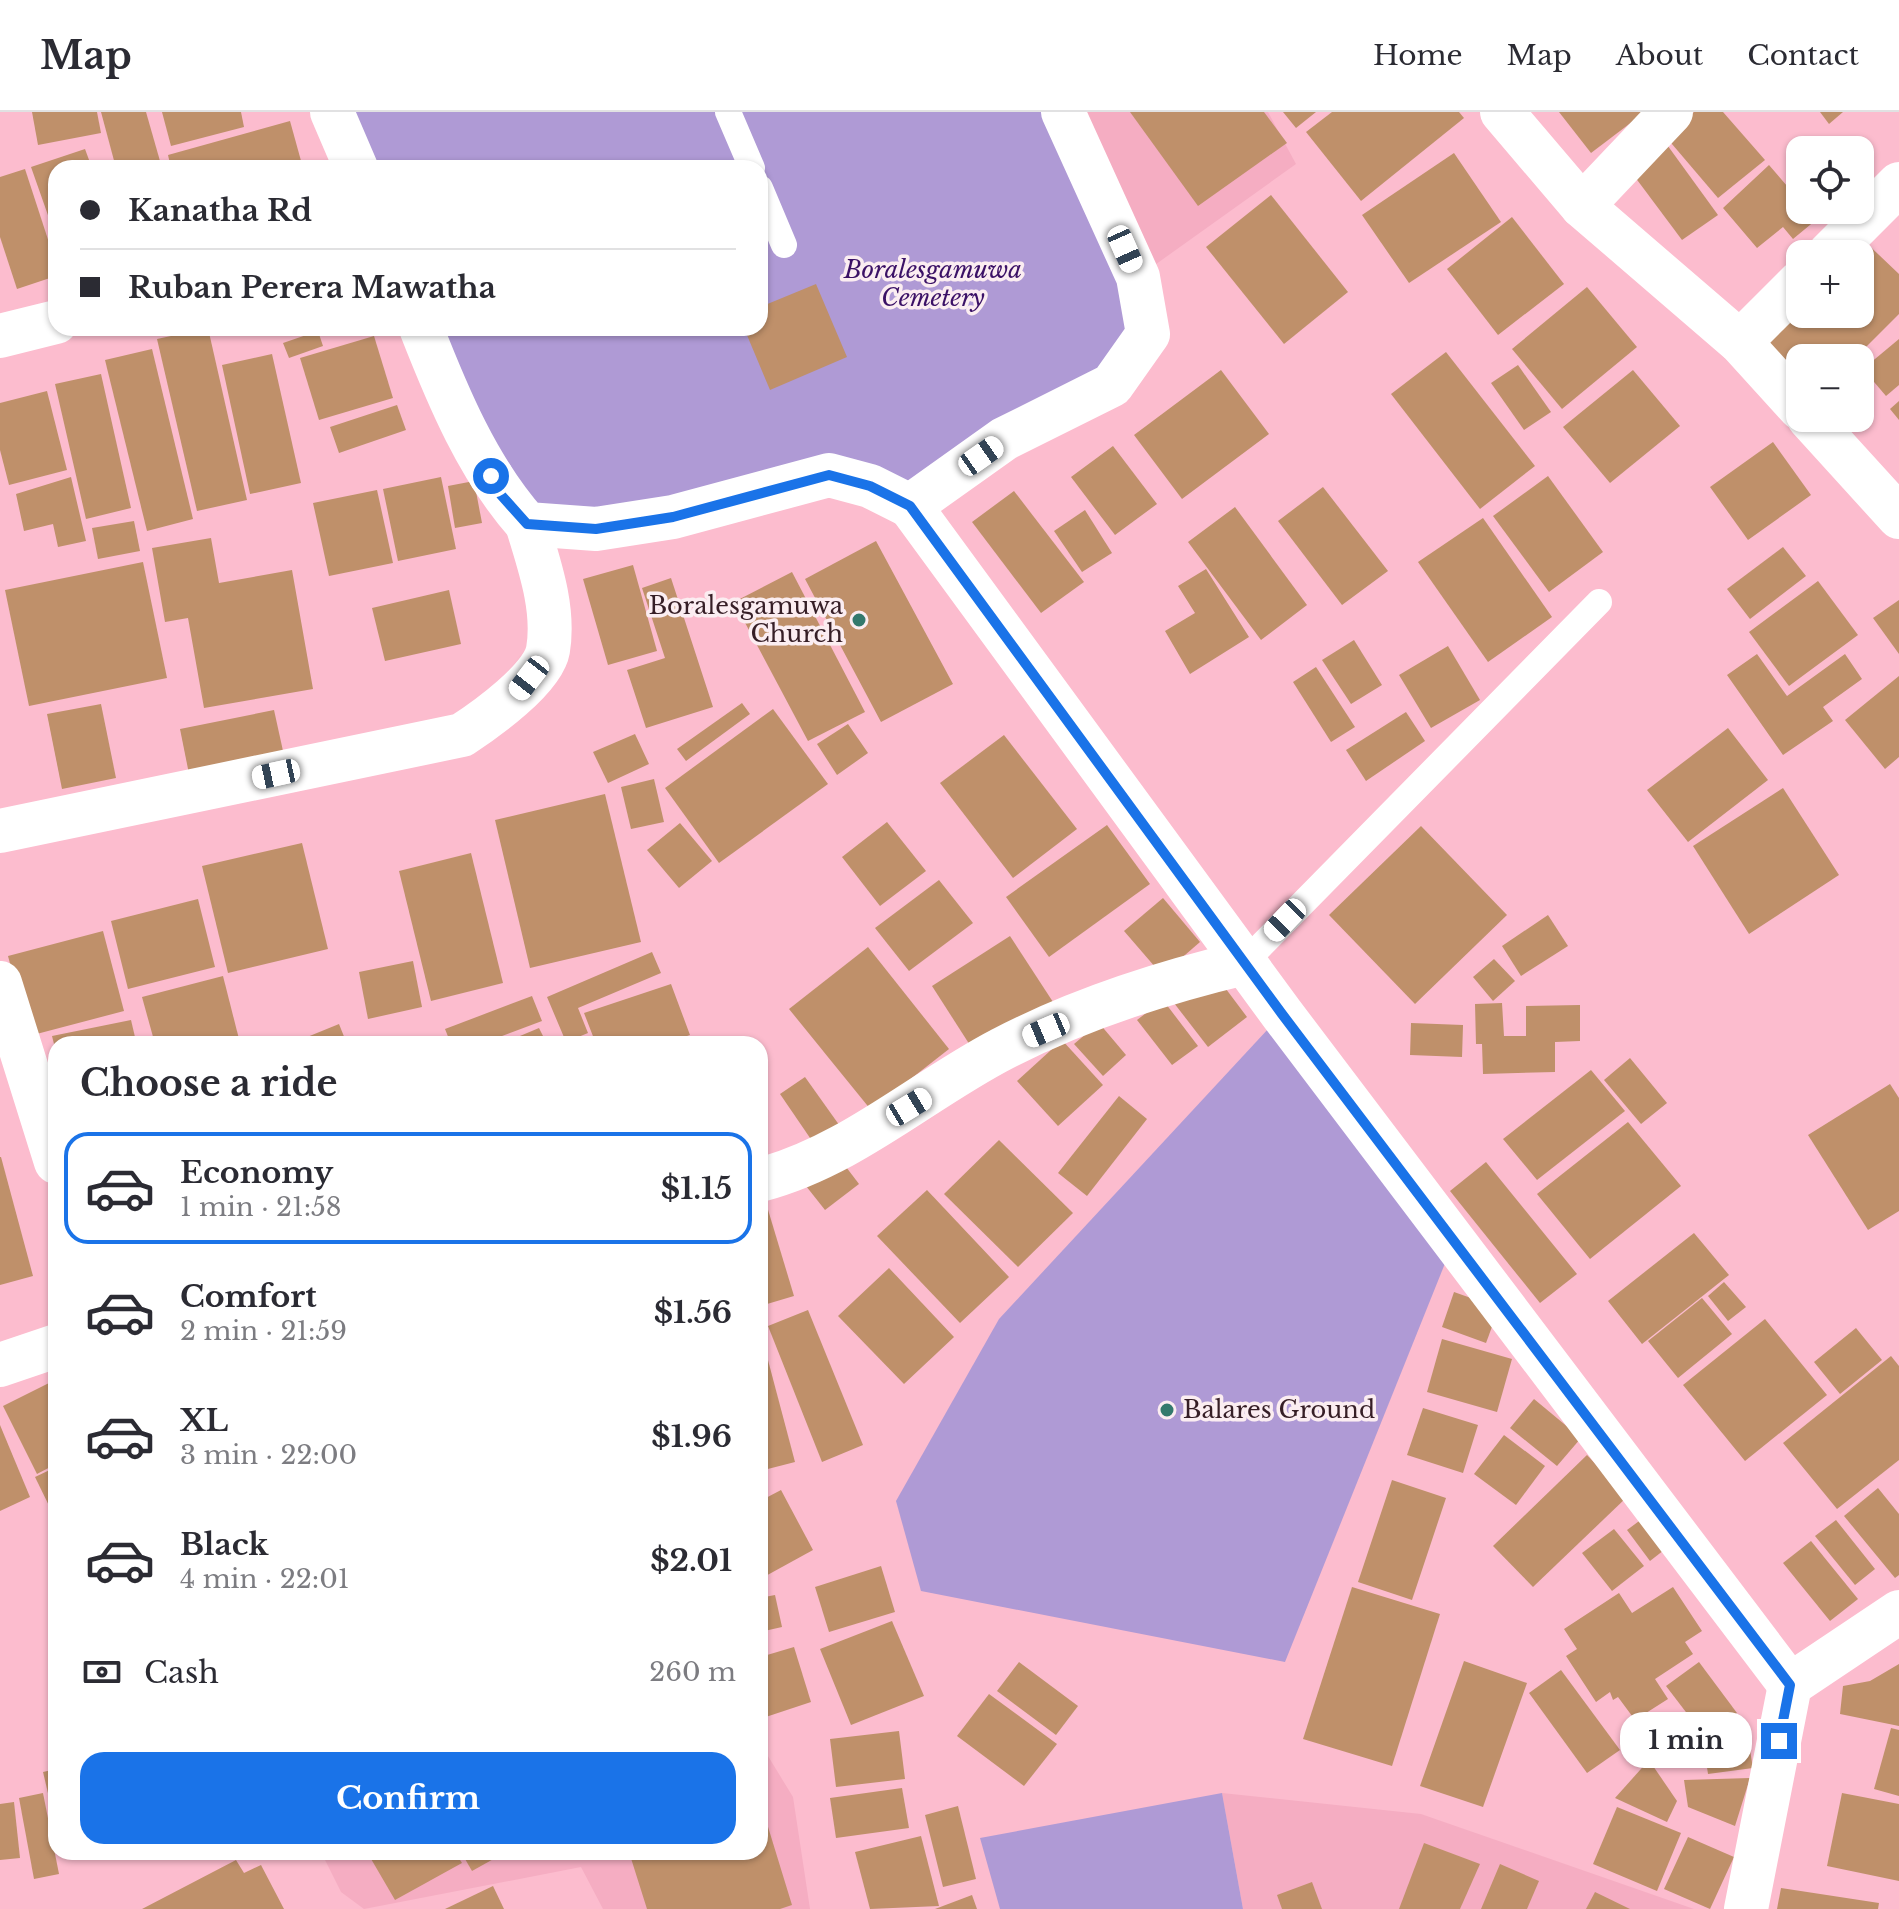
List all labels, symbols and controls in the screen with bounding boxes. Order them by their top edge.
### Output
text: Map [40,32,132,79]
text: Home [1373,38,1463,73]
text: Map [1507,38,1572,73]
text: About [1616,38,1703,73]
text: Contact [1747,38,1859,73]
map controls [1786,136,1874,432]
button: locate [1786,136,1874,224]
text: Kanatha Rd [128,192,312,229]
car [1104,222,1146,276]
button: + [1786,240,1874,328]
park label: Boralesgamuwa Cemetery [843,255,1022,312]
text: Ruban Perera Mawatha [128,269,496,306]
button: − [1786,344,1874,432]
car [954,432,1008,480]
route start [473,458,509,494]
place label: Boralesgamuwa Church [649,591,844,648]
marker: Boralesgamuwa Church [850,611,868,629]
car [505,652,553,704]
car [250,757,302,791]
car [1260,894,1310,946]
car [1019,1010,1073,1050]
text: Choose a ride [80,1061,337,1106]
car [882,1084,936,1130]
icon: car [84,1152,156,1224]
text: Economy [180,1154,333,1191]
text: $1.15 [661,1170,732,1207]
text: 1 min · 21:58 [180,1191,342,1223]
icon: car [84,1276,156,1348]
text: Comfort [180,1278,317,1315]
text: $1.56 [654,1294,732,1331]
text: 2 min · 21:59 [180,1315,347,1347]
place label: Balares Ground [1183,1395,1375,1424]
icon: car [84,1400,156,1472]
marker: Balares Ground [1158,1401,1176,1419]
text: XL [180,1402,228,1439]
text: $1.96 [651,1418,732,1455]
text: 3 min · 22:00 [180,1439,357,1471]
icon: car [84,1524,156,1596]
text: Black [180,1526,268,1563]
text: $2.01 [650,1542,732,1579]
text: 4 min · 22:01 [180,1563,349,1595]
icon: cash [80,1650,124,1694]
text: Cash [144,1654,219,1691]
text: 260 m [649,1656,736,1688]
callout: 1 min [1619,1713,1751,1769]
route end [1761,1723,1797,1759]
text: 1 min [1648,1724,1724,1756]
button: Confirm [80,1752,736,1844]

